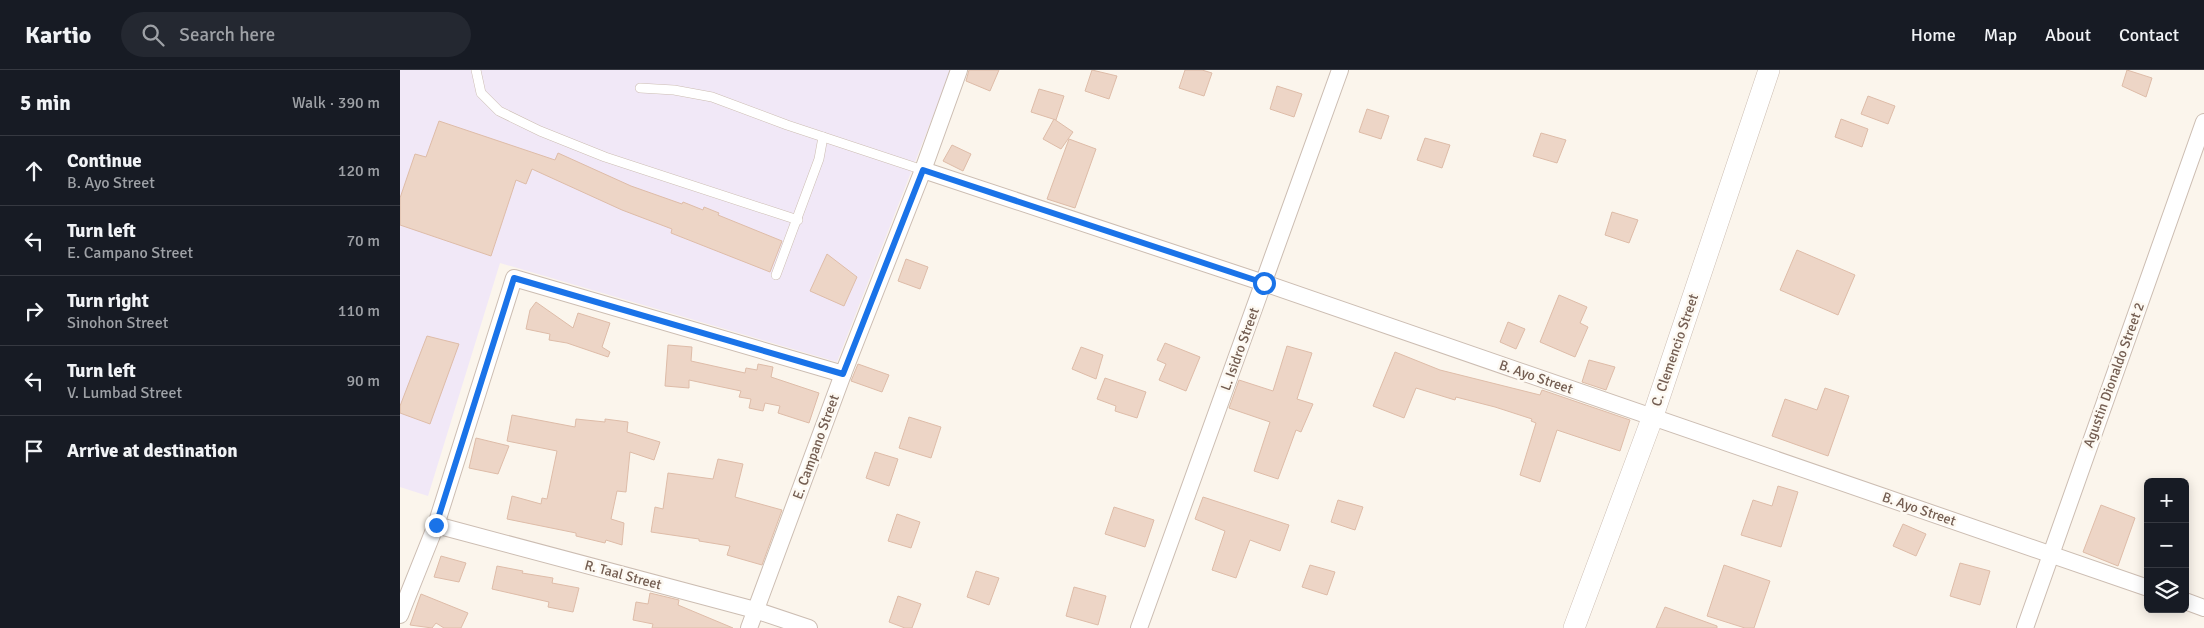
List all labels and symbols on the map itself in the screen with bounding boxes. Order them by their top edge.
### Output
route start [1253,272,1276,295]
street label: C. Clemencio Street [1648,291,1702,408]
street label: Agustin Dionaldo Street 2 [2080,300,2148,450]
street label: L. Isidro Street [1217,305,1263,393]
street label: B. Ayo Street [1497,356,1575,398]
street label: E. Campano Street [789,392,843,502]
street label: B. Ayo Street [1880,488,1958,530]
route end [425,514,448,537]
street label: R. Taal Street [583,557,663,593]

